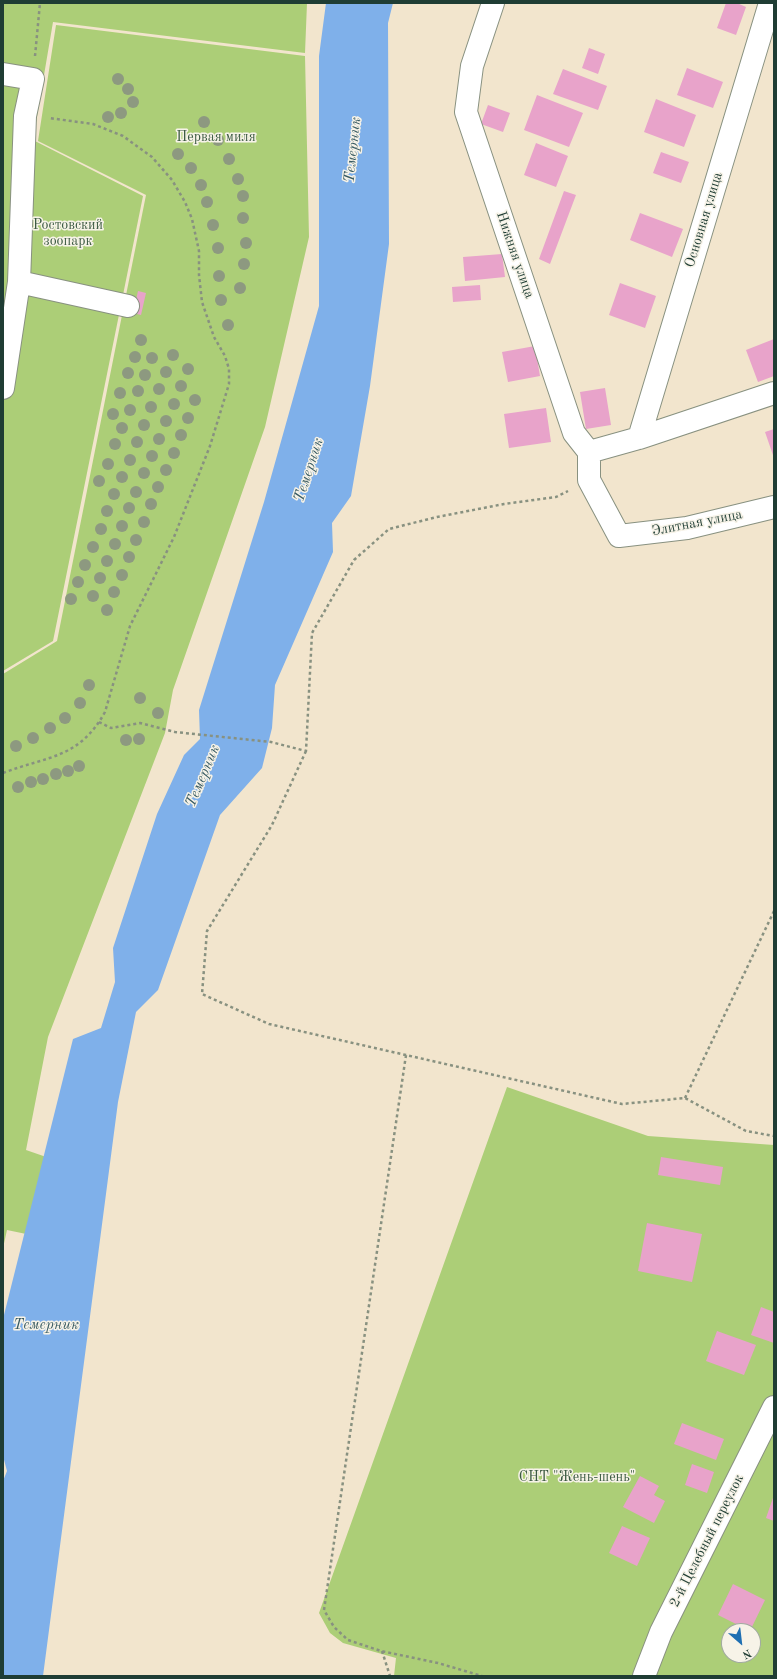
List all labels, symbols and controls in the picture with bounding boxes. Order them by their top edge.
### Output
water label: Темерник [341,116,365,184]
park label: Первая миля [176,129,256,145]
street label: Основная улица [682,170,726,270]
street label: Нижняя улица [492,209,538,301]
park label: Ростовский зоопарк [33,217,103,250]
water label: Темерник [290,436,328,504]
street label: Элитная улица [650,506,744,540]
water label: Темерник [182,742,224,810]
water label: Темерник [13,1316,79,1334]
park label: СНТ "Жень-шень" [519,1469,635,1485]
street label: 2-й Целебный переулок [666,1472,748,1610]
north arrow [721,1623,761,1663]
text: N [740,1646,753,1660]

